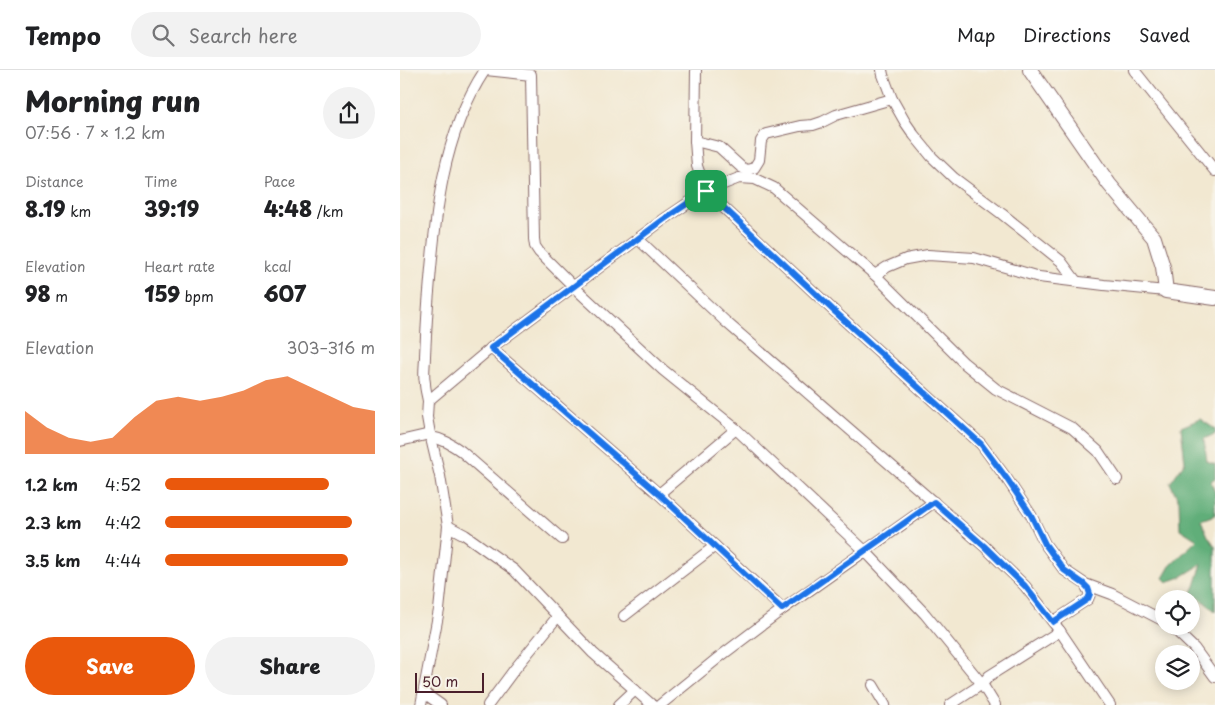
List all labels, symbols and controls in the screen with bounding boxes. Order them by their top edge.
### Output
search box [131,12,481,57]
text: Tempo [25,17,101,53]
icon: search [149,21,177,49]
text: Search here [189,21,297,49]
text: Map [957,21,995,48]
text: Directions [1023,21,1111,48]
text: Saved [1139,21,1190,48]
text: Morning run [25,79,201,122]
button: share [323,87,375,139]
text: 07:56 · 7 × 1.2 km [25,120,165,144]
pin [685,170,727,212]
text: Distance [25,171,84,192]
text: Time [144,171,177,192]
text: Pace [264,171,295,192]
icon: arrive [692,177,720,205]
text: 8.19 [25,192,66,224]
text: 39:19 [144,192,199,224]
text: 4:48 [264,192,312,224]
text: km [66,201,91,222]
text: /km [312,201,343,222]
text: Elevation [25,256,85,277]
text: Heart rate [144,256,215,277]
text: kcal [264,256,292,277]
text: 98 [25,277,51,309]
text: 159 [144,277,180,309]
text: 607 [264,277,306,309]
text: m [51,286,68,307]
text: bpm [180,286,214,307]
text: Elevation [25,335,94,359]
text: 303–316 m [287,335,375,359]
text: 1.2 km [25,472,78,496]
text: 4:52 [105,472,141,496]
text: 2.3 km [25,510,81,534]
text: 4:42 [105,510,141,534]
text: 3.5 km [25,548,80,572]
text: 4:44 [105,548,141,572]
map controls [1155,590,1200,690]
button: locate [1155,590,1200,635]
button: Save [25,637,195,695]
button: Share [205,637,375,695]
button: layers [1155,645,1200,690]
scale bar [415,670,484,693]
text: 50 m [422,671,458,692]

